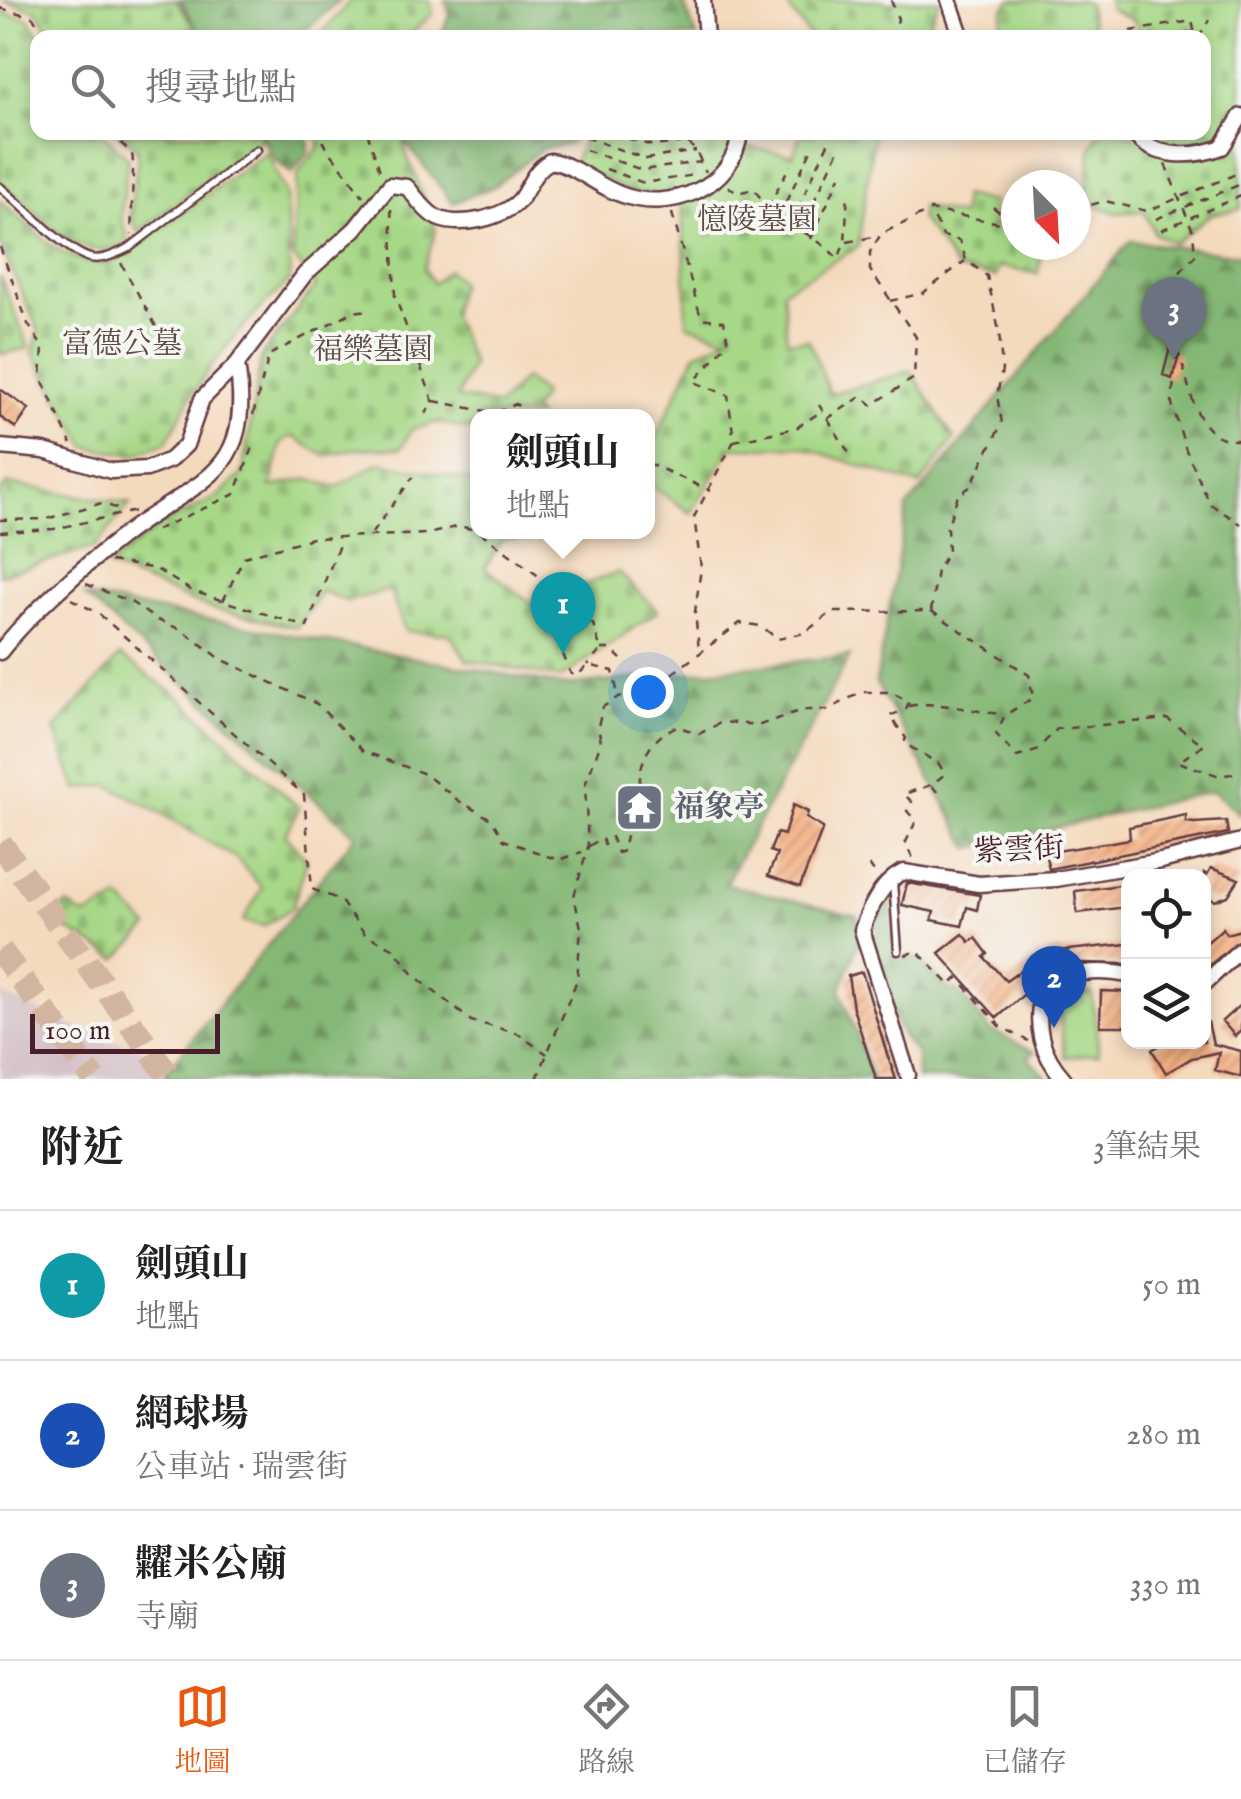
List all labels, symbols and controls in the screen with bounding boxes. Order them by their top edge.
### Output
search box [30,30,1211,140]
icon: search [65,58,120,113]
text: 搜尋地點 [145,66,297,114]
north arrow [1001,170,1091,260]
park label: 憶陵墓園 [697,202,817,240]
pin: 3 [1142,276,1206,359]
park label: 富德公墓 [62,326,182,364]
park label: 福樂墓園 [313,332,433,370]
popup [470,409,655,539]
text: 劍頭山 [505,431,620,479]
text: 地點 [505,487,570,528]
pin: 1 [530,572,596,654]
your location [623,667,674,718]
temple icon: 福象亭 [613,782,665,834]
place label: 福象亭 [674,789,764,827]
street label: 紫雲街 [973,830,1065,872]
map controls [1121,869,1211,1049]
button: locate [1121,869,1211,959]
pin: 2 [1022,946,1086,1028]
button: layers [1121,959,1211,1049]
scale bar [30,1009,220,1054]
text: 100 m [45,1014,111,1049]
text: 附近 [40,1123,124,1176]
text: 3筆結果 [1093,1128,1201,1169]
text: 劍頭山 [135,1242,249,1290]
text: 1 [67,1265,78,1306]
text: 50 m [1142,1265,1201,1306]
text: 地點 [135,1298,199,1339]
text: 網球場 [135,1392,249,1440]
text: 2 [65,1415,80,1456]
text: 280 m [1126,1415,1201,1456]
text: 公車站 · 瑞雲街 [135,1448,348,1489]
text: 糶米公廟 [135,1542,287,1590]
text: 3 [67,1565,78,1606]
text: 330 m [1130,1565,1201,1606]
text: 寺廟 [135,1598,199,1639]
tab: 地圖 [174,1679,230,1781]
tab: 路線 [578,1679,635,1781]
tab: 已儲存 [983,1679,1067,1781]

